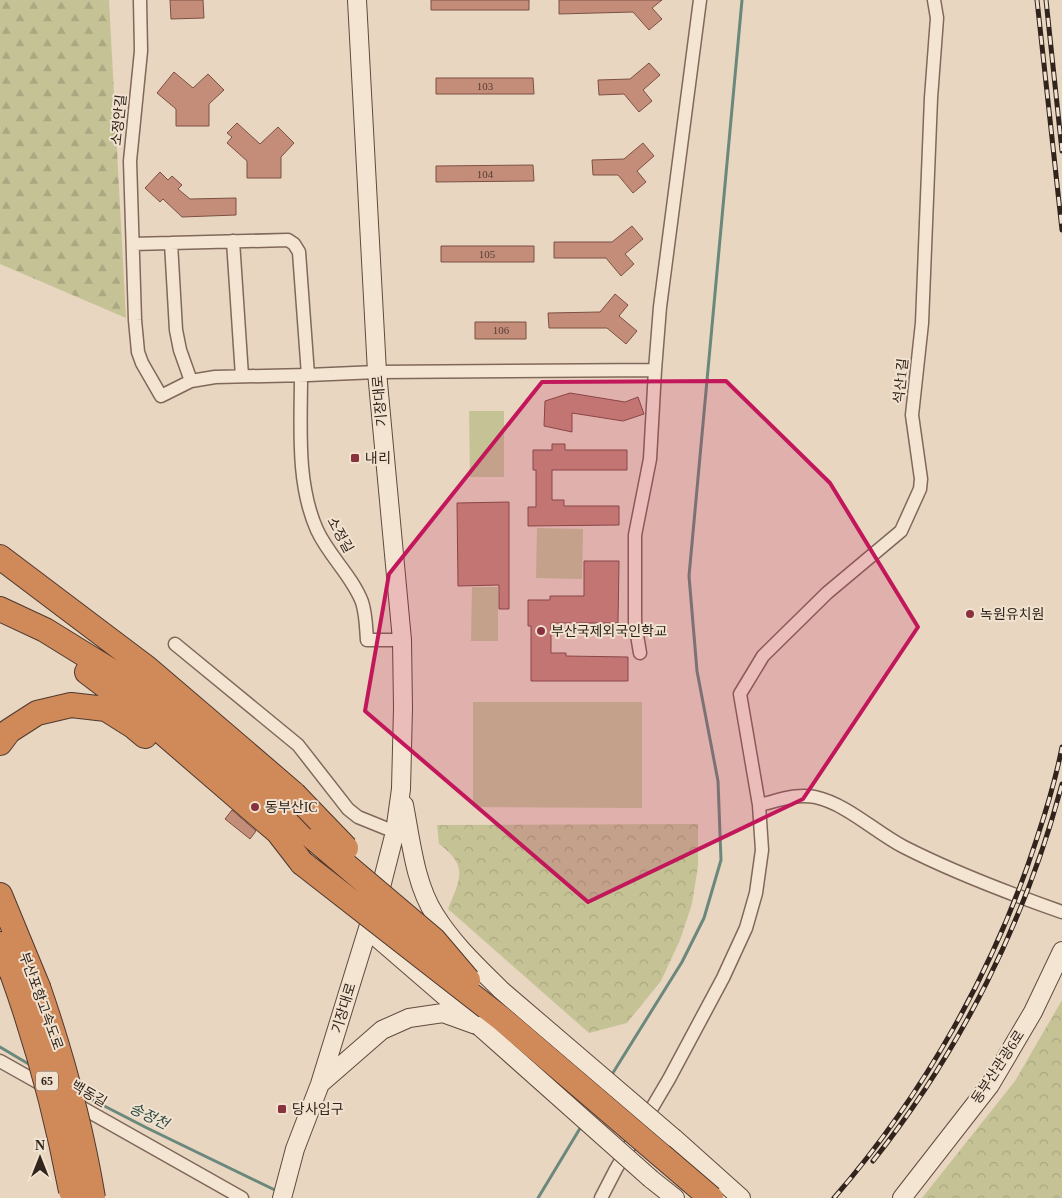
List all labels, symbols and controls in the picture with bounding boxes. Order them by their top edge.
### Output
house number: 103 [477,80,494,92]
street label: 소정안길 [109,94,129,146]
house number: 104 [477,168,494,180]
house number: 105 [479,248,496,260]
house number: 106 [493,324,510,336]
street label: 석산1길 [891,358,911,404]
street label: 기장대로 [370,375,390,427]
place label: 내리 [365,451,391,466]
marker: 내리 [349,452,361,464]
street label: 소정길 [324,514,356,556]
place label: 녹원유치원 [980,607,1044,622]
marker: 녹원유치원 [964,608,976,620]
place label: 부산국제외국인학교 [551,623,667,639]
marker: 부산국제외국인학교 [535,625,547,637]
place label: 동부산IC [265,800,318,815]
marker: 동부산IC [249,801,261,813]
street label: 부산포항고속도로 [16,950,66,1052]
street label: 기장대로 [329,981,359,1035]
street label: 동부산관광6로 [969,1027,1027,1106]
road number: 65 [36,1072,58,1090]
street label: 백동길 [69,1078,109,1110]
water label: 송정천 [127,1100,173,1133]
place label: 당사입구 [292,1102,344,1117]
marker: 당사입구 [276,1103,288,1115]
north arrow [15,1133,65,1183]
text: N [35,1138,45,1153]

